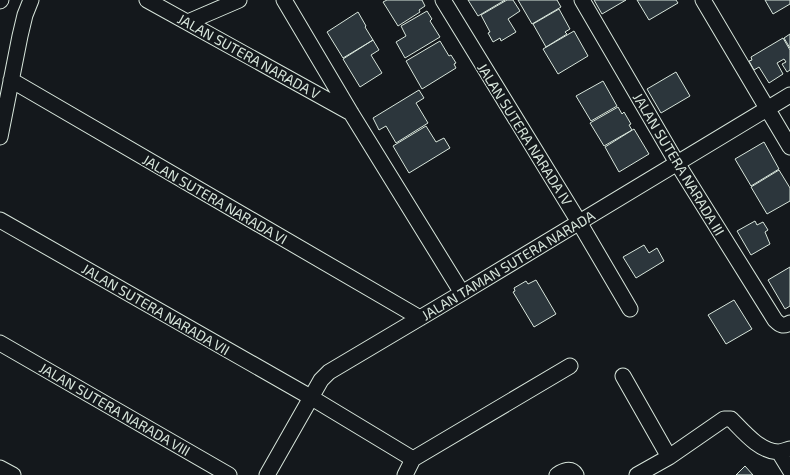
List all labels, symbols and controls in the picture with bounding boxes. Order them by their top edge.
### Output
street label: JALAN SUTERA NARADA V [175,10,324,103]
street label: JALAN SUTERA NARADA IV [474,60,576,209]
street label: JALAN SUTERA NARADA III [630,90,728,238]
street label: JALAN SUTERA NARADA VI [140,151,290,247]
street label: JALAN TAMAN SUTERA NARADA [418,206,598,324]
street label: JALAN SUTERA NARADA VII [79,260,233,358]
street label: JALAN SUTERA NARADA VIII [36,359,194,459]

